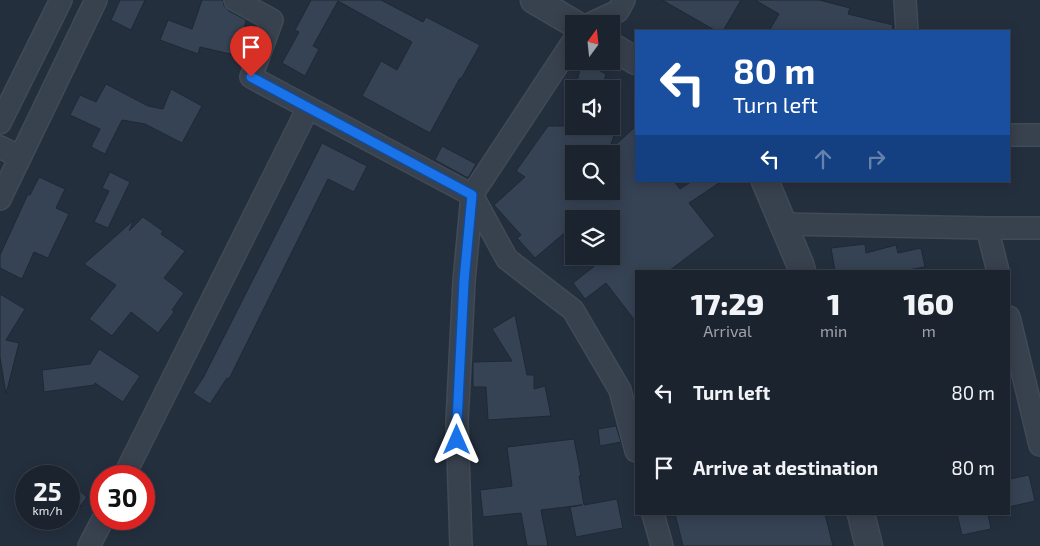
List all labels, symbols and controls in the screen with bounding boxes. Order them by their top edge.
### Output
north arrow [565,15,620,70]
map controls [565,15,620,265]
pin [230,26,272,77]
icon: arrive [237,33,265,61]
text: 80 m [733,49,815,91]
icon: left [650,50,715,115]
button: sound [565,80,620,135]
text: Turn left [733,91,818,117]
button: search [565,145,620,200]
icon: left [756,145,784,173]
icon: ahead [809,145,837,173]
icon: right [862,145,890,173]
button: layers [565,210,620,265]
text: 17:29 [691,285,764,321]
text: 1 [827,285,840,321]
text: 160 [903,285,954,321]
text: Arrival [703,321,752,340]
text: min [820,321,847,340]
text: m [922,321,936,340]
icon: left [650,379,678,407]
text: Turn left [693,381,770,404]
text: 80 m [951,381,995,404]
position arrow [430,413,482,465]
icon: arrive [650,454,678,482]
text: Arrive at destination [693,456,878,479]
text: 80 m [951,456,995,479]
speed limit sign: 30 [90,465,155,530]
text: 25 [33,476,62,506]
text: km/h [33,503,62,517]

